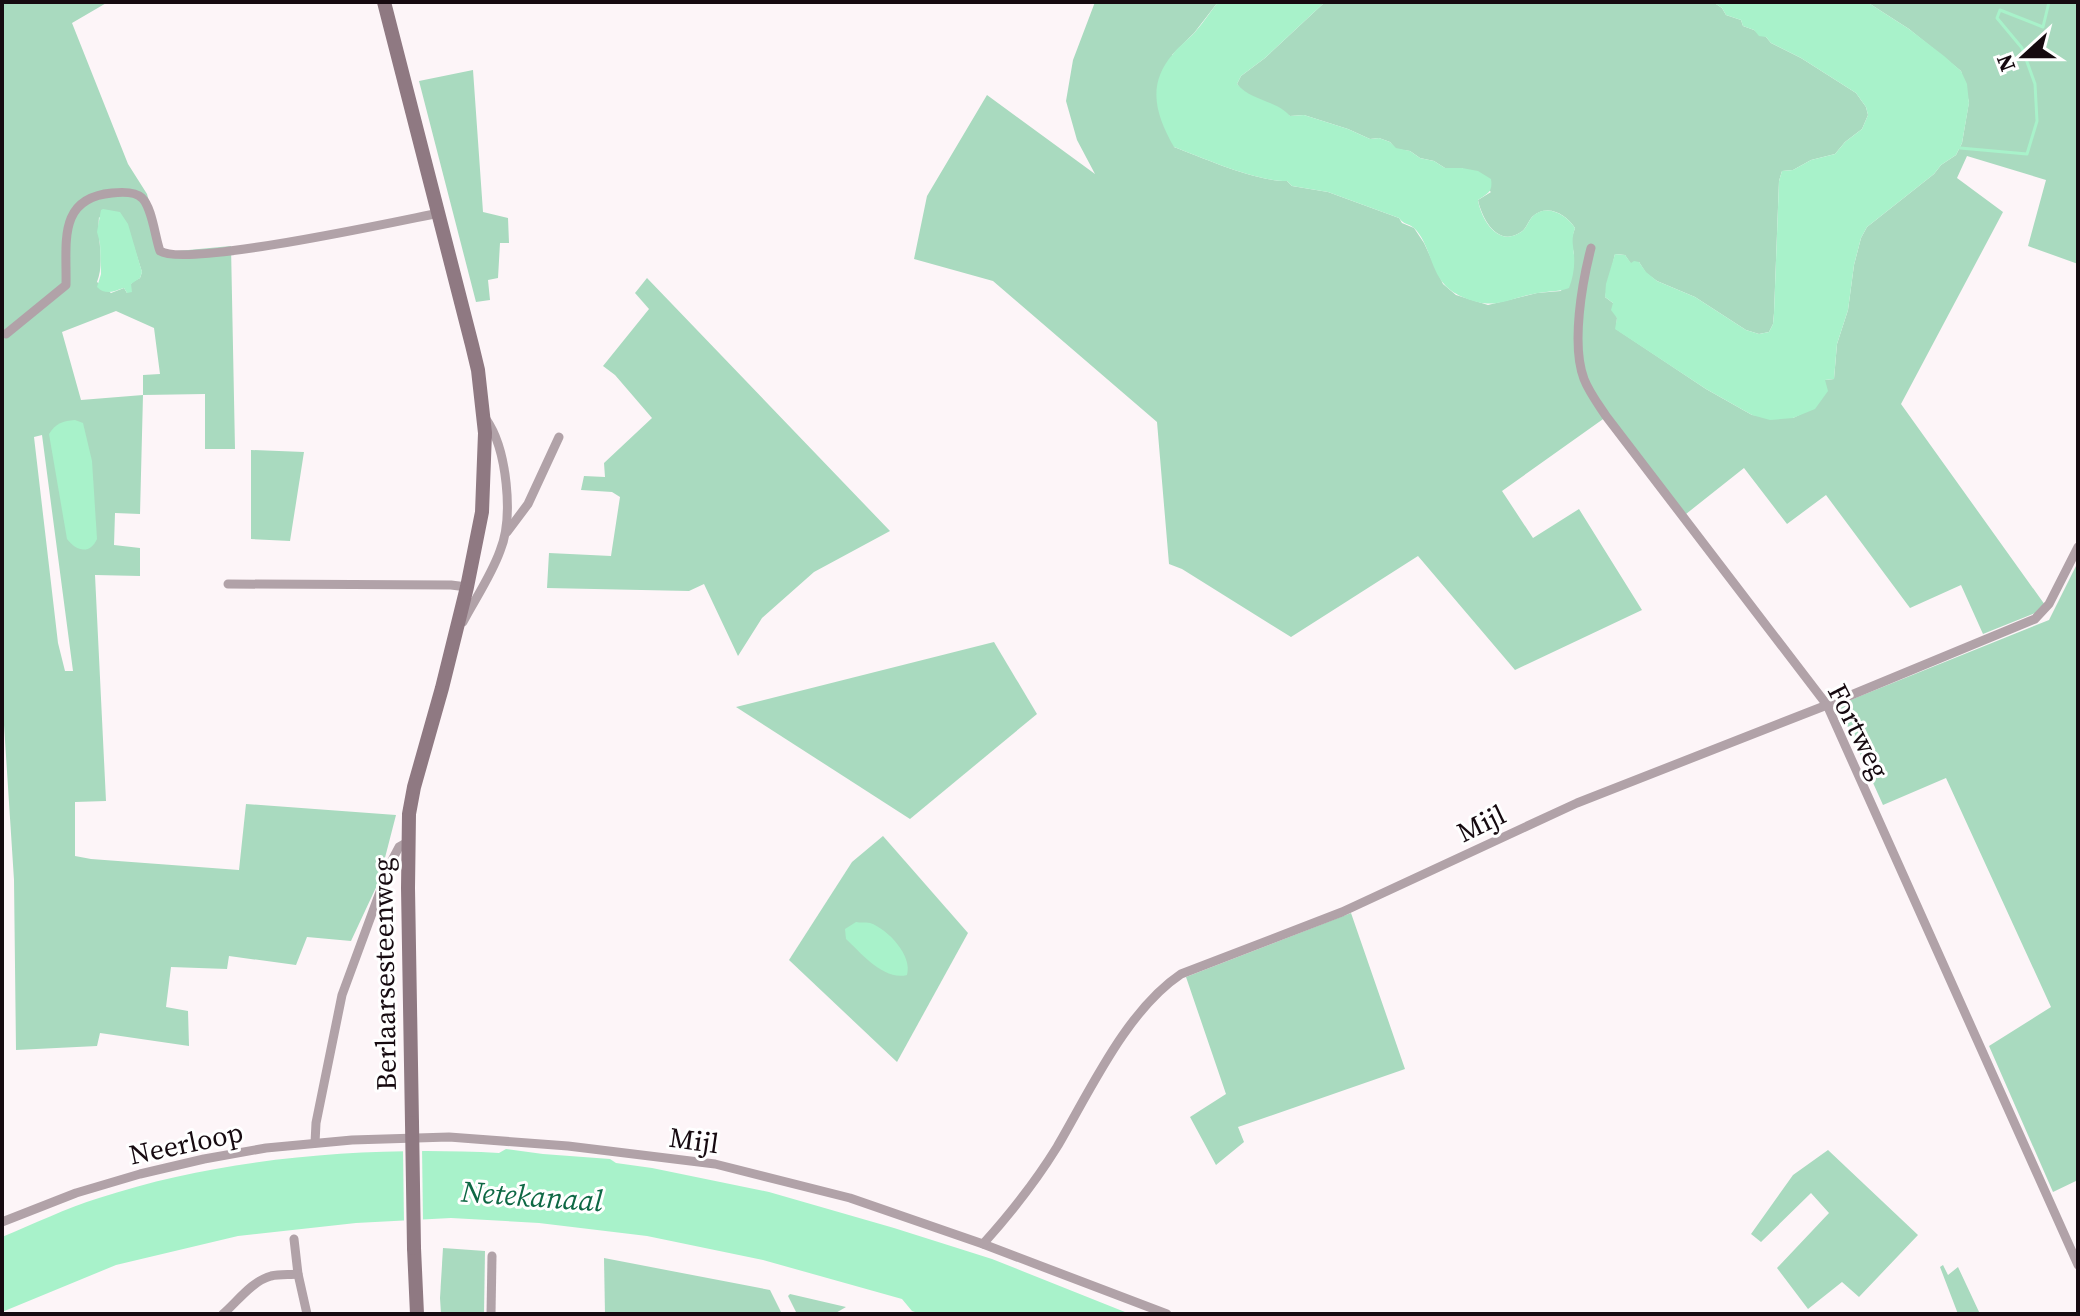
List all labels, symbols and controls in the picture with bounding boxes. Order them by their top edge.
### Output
north arrow [1984,16,2064,96]
text: N [1988,50,2022,76]
street label: Fortweg [1819,677,1899,785]
street label: Mijl [1450,795,1512,851]
street label: Berlaarsesteenweg [363,857,405,1091]
street label: Neerloop [126,1112,246,1174]
street label: Mijl [667,1118,721,1162]
water label: Netekanaal [459,1171,605,1221]

